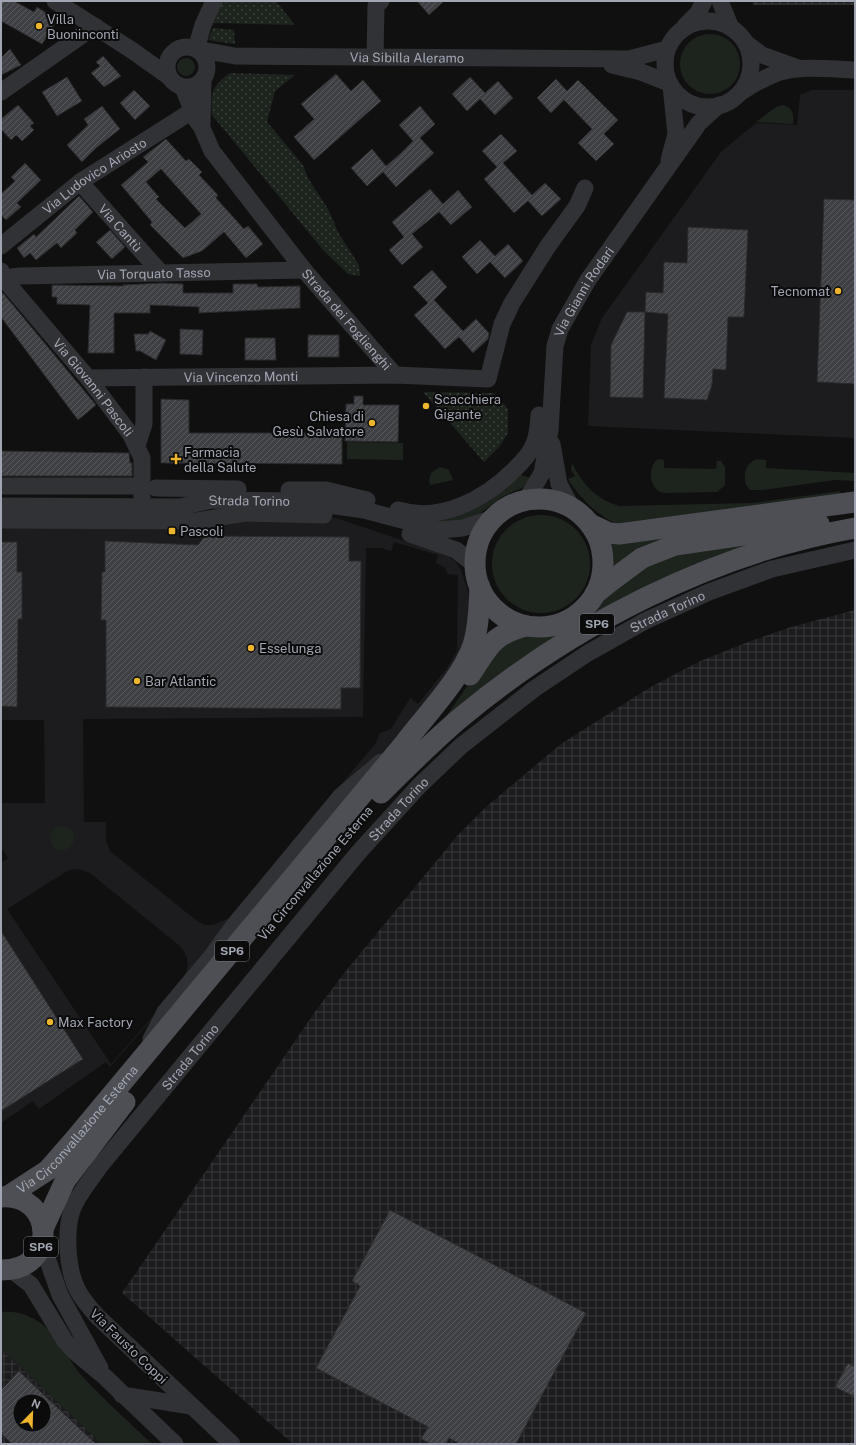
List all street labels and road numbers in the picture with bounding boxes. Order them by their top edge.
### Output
street label: Via Sibilla Aleramo [350,50,464,66]
street label: Via Ludovico Ariosto [40,135,149,217]
street label: Via Cantù [95,201,145,255]
street label: Via Gianni Rodari [551,244,617,338]
street label: Via Torquato Tasso [97,265,211,282]
street label: Strada dei Foglienghi [298,266,394,373]
street label: Via Giovanni Pascoli [50,335,136,439]
street label: Via Vincenzo Monti [184,369,298,385]
street label: Strada Torino [207,492,290,509]
street label: Strada Torino [627,588,707,636]
road number: SP6 [580,614,614,634]
street label: Strada Torino [366,774,432,844]
street label: Via Circonvallazione Esterna [255,803,376,944]
road number: SP6 [215,941,249,961]
street label: Strada Torino [159,1021,222,1093]
street label: Via Circonvallazione Esterna [14,1063,141,1196]
road number: SP6 [24,1237,58,1257]
street label: Via Fausto Coppi [87,1306,170,1387]

